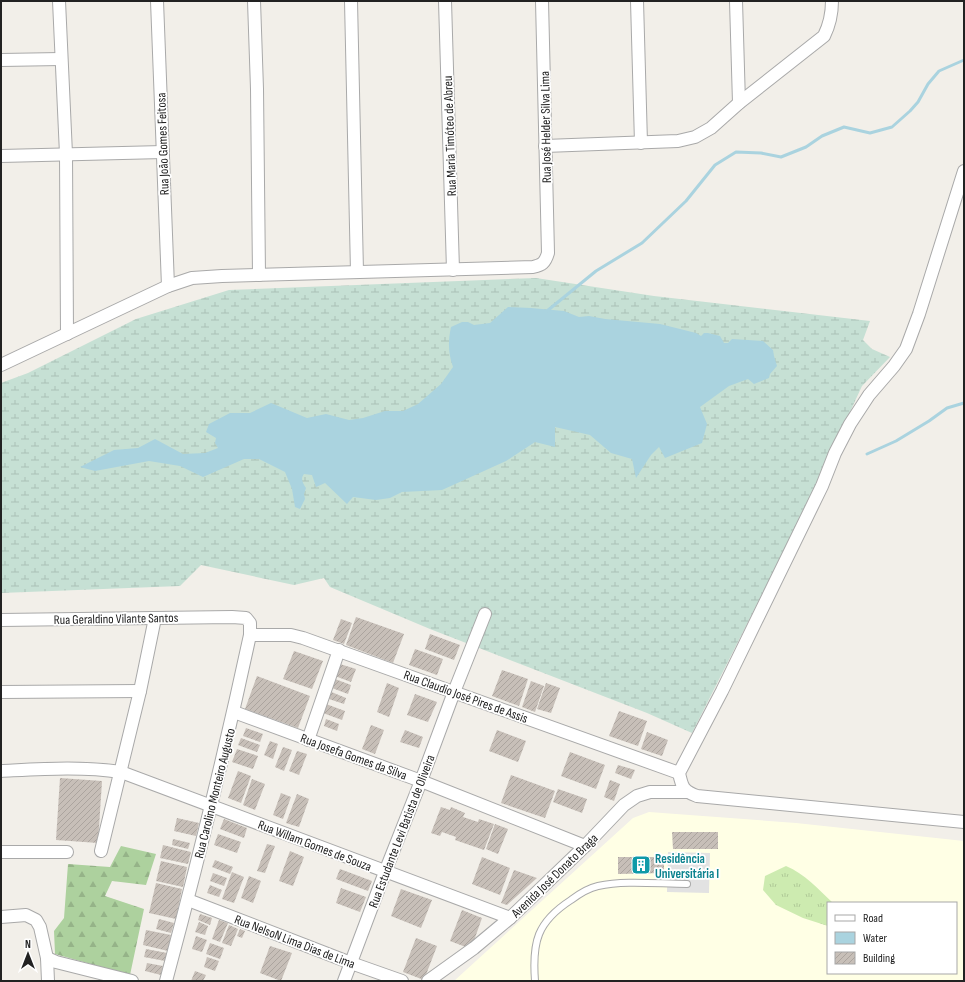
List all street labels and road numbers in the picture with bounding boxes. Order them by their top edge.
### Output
street label: Rua José Helder Silva Lima [537,71,555,183]
street label: Rua Maria Timóteo de Abreu [440,75,460,196]
street label: Rua João Gomes Feitosa [153,92,173,195]
street label: Rua Geraldino Vilante Santos [54,610,179,628]
street label: Rua Claudio José Pires de Assis [401,667,530,727]
street label: Rua Carolino Monteiro Augusto [191,727,239,860]
street label: Rua Josefa Gomes da Silva [298,730,409,784]
street label: Rua Estudante Levi Batista de Oliveira [365,753,439,910]
street label: Rua Willam Gomes de Souza [255,817,374,875]
street label: Avenida José Donato Braga [507,830,601,922]
street label: Rua NelsoN Lima Dias de Lima [232,912,357,972]

